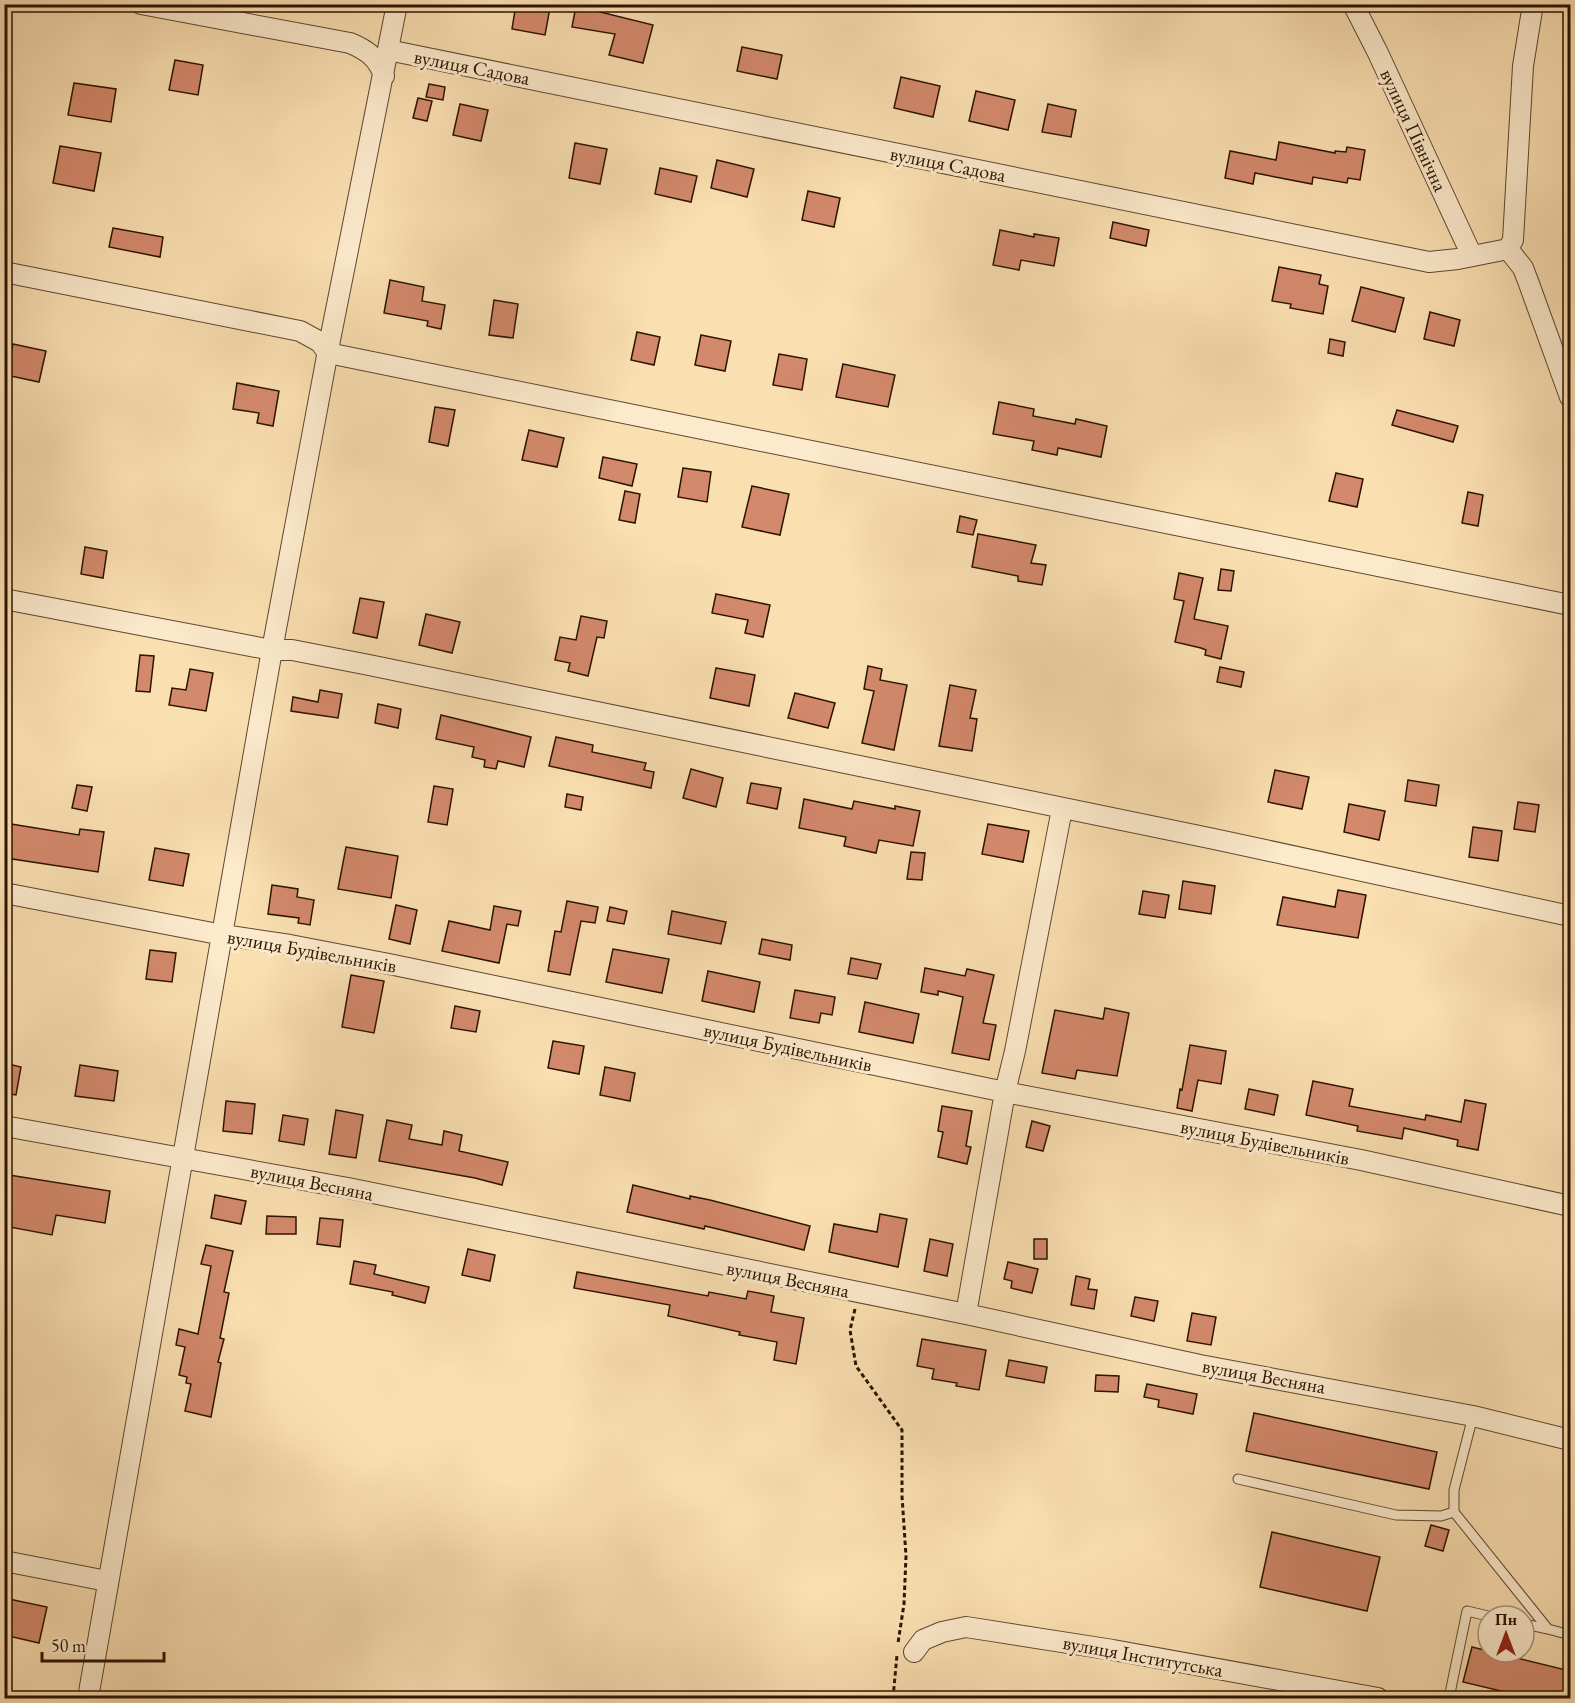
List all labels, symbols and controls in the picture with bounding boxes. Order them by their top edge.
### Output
street label: вулиця Садова [412,43,532,91]
street label: вулиця Північна [1374,64,1454,196]
street label: вулиця Садова [888,140,1008,188]
street label: вулиця Будівельників [225,923,399,979]
street label: вулиця Будівельників [701,1016,875,1078]
street label: вулиця Будівельників [1178,1113,1352,1171]
street label: вулиця Весняна [248,1157,376,1207]
street label: вулиця Весняна [724,1254,852,1304]
street label: вулиця Весняна [1200,1352,1328,1400]
north arrow [1476,1604,1536,1664]
text: Пн [1495,1609,1517,1630]
scale bar [42,1625,164,1663]
street label: вулиця Інститутська [1061,1629,1225,1683]
text: 50 m [51,1634,86,1657]

